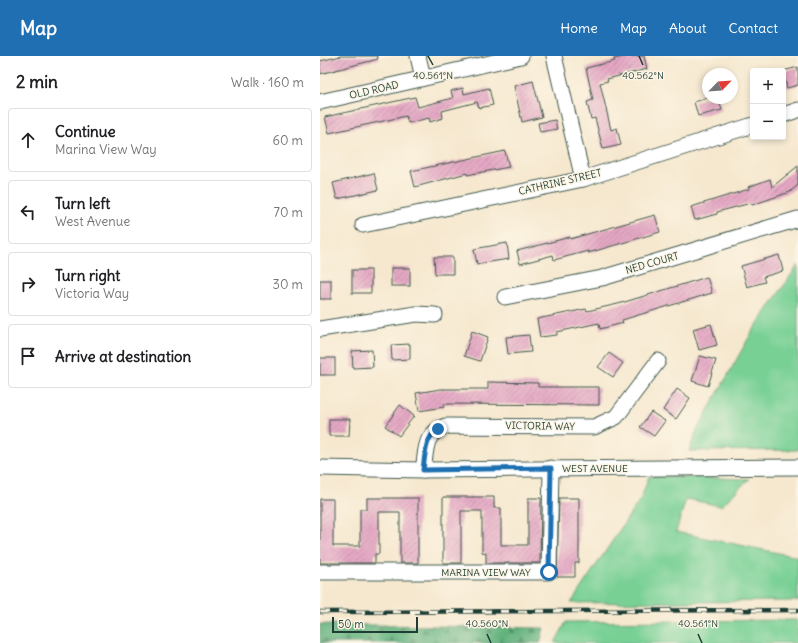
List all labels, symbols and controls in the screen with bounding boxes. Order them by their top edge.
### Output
text: Map [20,16,57,40]
text: Home [560,19,598,37]
text: Map [620,19,647,37]
text: About [669,19,707,37]
text: Contact [729,19,778,37]
north arrow [702,68,738,104]
map controls [750,68,786,140]
button: + [750,68,786,104]
text: 40.561°N [413,69,453,82]
text: 40.562°N [622,69,664,82]
text: 2 min [16,71,58,93]
text: Walk · 160 m [231,74,304,91]
street label: OLD ROAD [348,78,400,102]
button: − [750,104,786,140]
text: Continue [55,122,116,141]
icon: ahead [17,129,39,151]
text: 60 m [272,132,303,149]
text: Marina View Way [55,141,157,158]
street label: CATHRINE STREET [517,166,603,198]
text: Turn left [55,194,110,213]
icon: left [17,201,39,223]
text: 70 m [274,204,303,221]
text: West Avenue [55,213,130,230]
street label: NED COURT [624,249,680,277]
text: Turn right [55,266,120,285]
icon: right [17,273,39,295]
text: 30 m [273,276,303,293]
text: Victoria Way [55,285,129,302]
icon: arrive [17,345,39,367]
text: Arrive at destination [55,347,191,366]
street label: VICTORIA WAY [505,419,575,433]
route end [429,420,447,438]
street label: WEST AVENUE [562,462,628,475]
route start [540,563,558,581]
street label: MARINA VIEW WAY [441,566,531,579]
scale bar [332,615,418,634]
text: 50 m [338,617,364,631]
text: 40.560°N [466,617,508,630]
text: 40.561°N [678,617,718,630]

